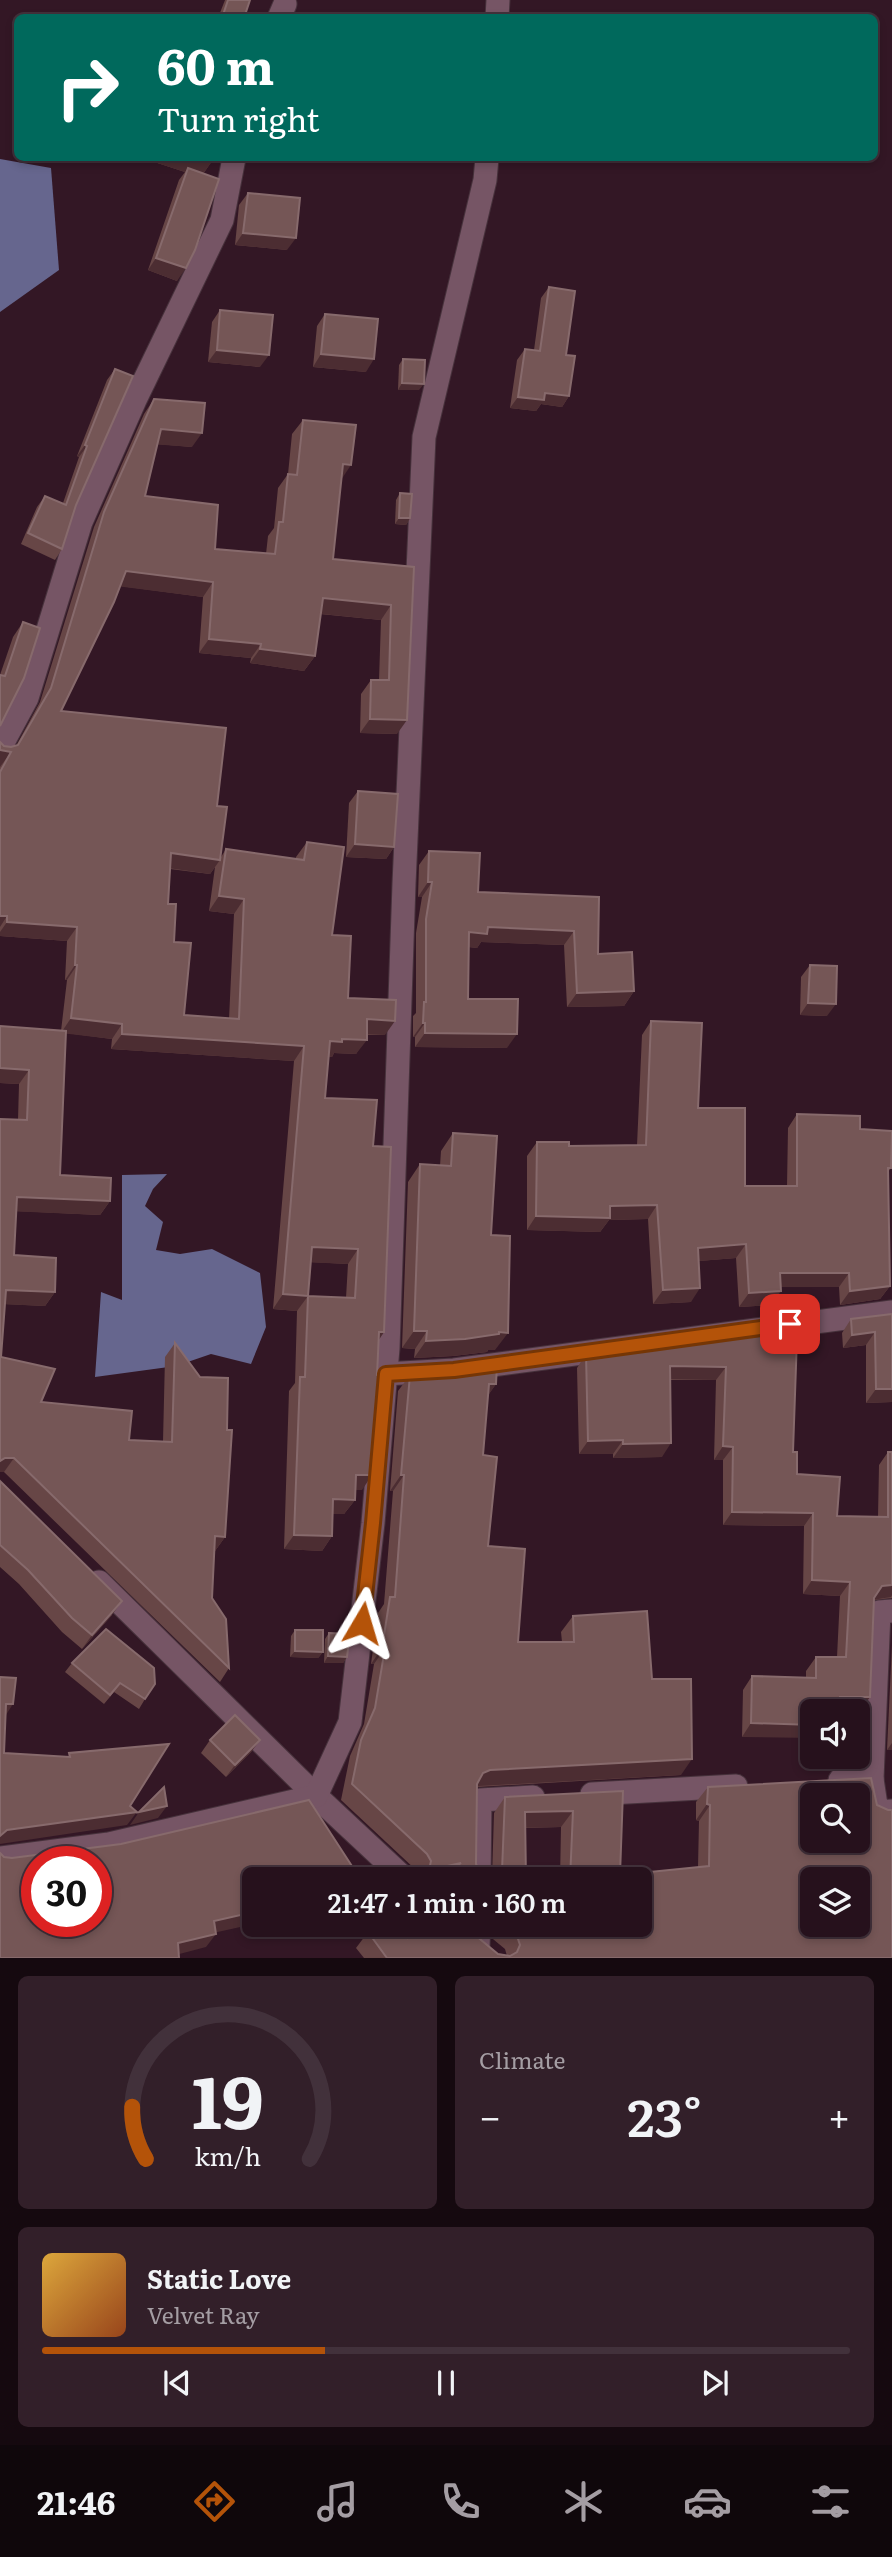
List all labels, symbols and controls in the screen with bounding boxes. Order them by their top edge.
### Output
text: 60 m [157,27,274,100]
icon: right [42,42,133,133]
text: Turn right [157,94,319,142]
pin [760,1294,820,1354]
icon: arrive [771,1305,809,1343]
position arrow [325,1586,399,1660]
map controls [800,1699,870,1937]
button: sound [800,1699,870,1769]
button: search [800,1783,870,1853]
speed limit sign: 30 [21,1846,112,1937]
button: layers [800,1867,870,1937]
text: 21:47 · 1 min · 160 m [328,1882,566,1921]
text: Climate [479,2042,565,2076]
text: 19 [191,2043,264,2151]
text: 23° [627,2076,702,2153]
text: − [479,2086,501,2143]
text: + [828,2086,850,2143]
text: km/h [194,2136,261,2173]
text: Static Love [147,2258,291,2297]
text: Velvet Ray [147,2297,259,2331]
icon: previous [158,2364,196,2402]
icon: pause [427,2364,465,2402]
icon: next [696,2364,734,2402]
text: 21:46 [37,2477,116,2525]
icon: directions [190,2477,239,2526]
icon: music [313,2477,362,2526]
icon: phone [436,2477,485,2526]
icon: climate [559,2477,608,2526]
icon: car [683,2477,732,2526]
icon: filters [806,2477,855,2526]

